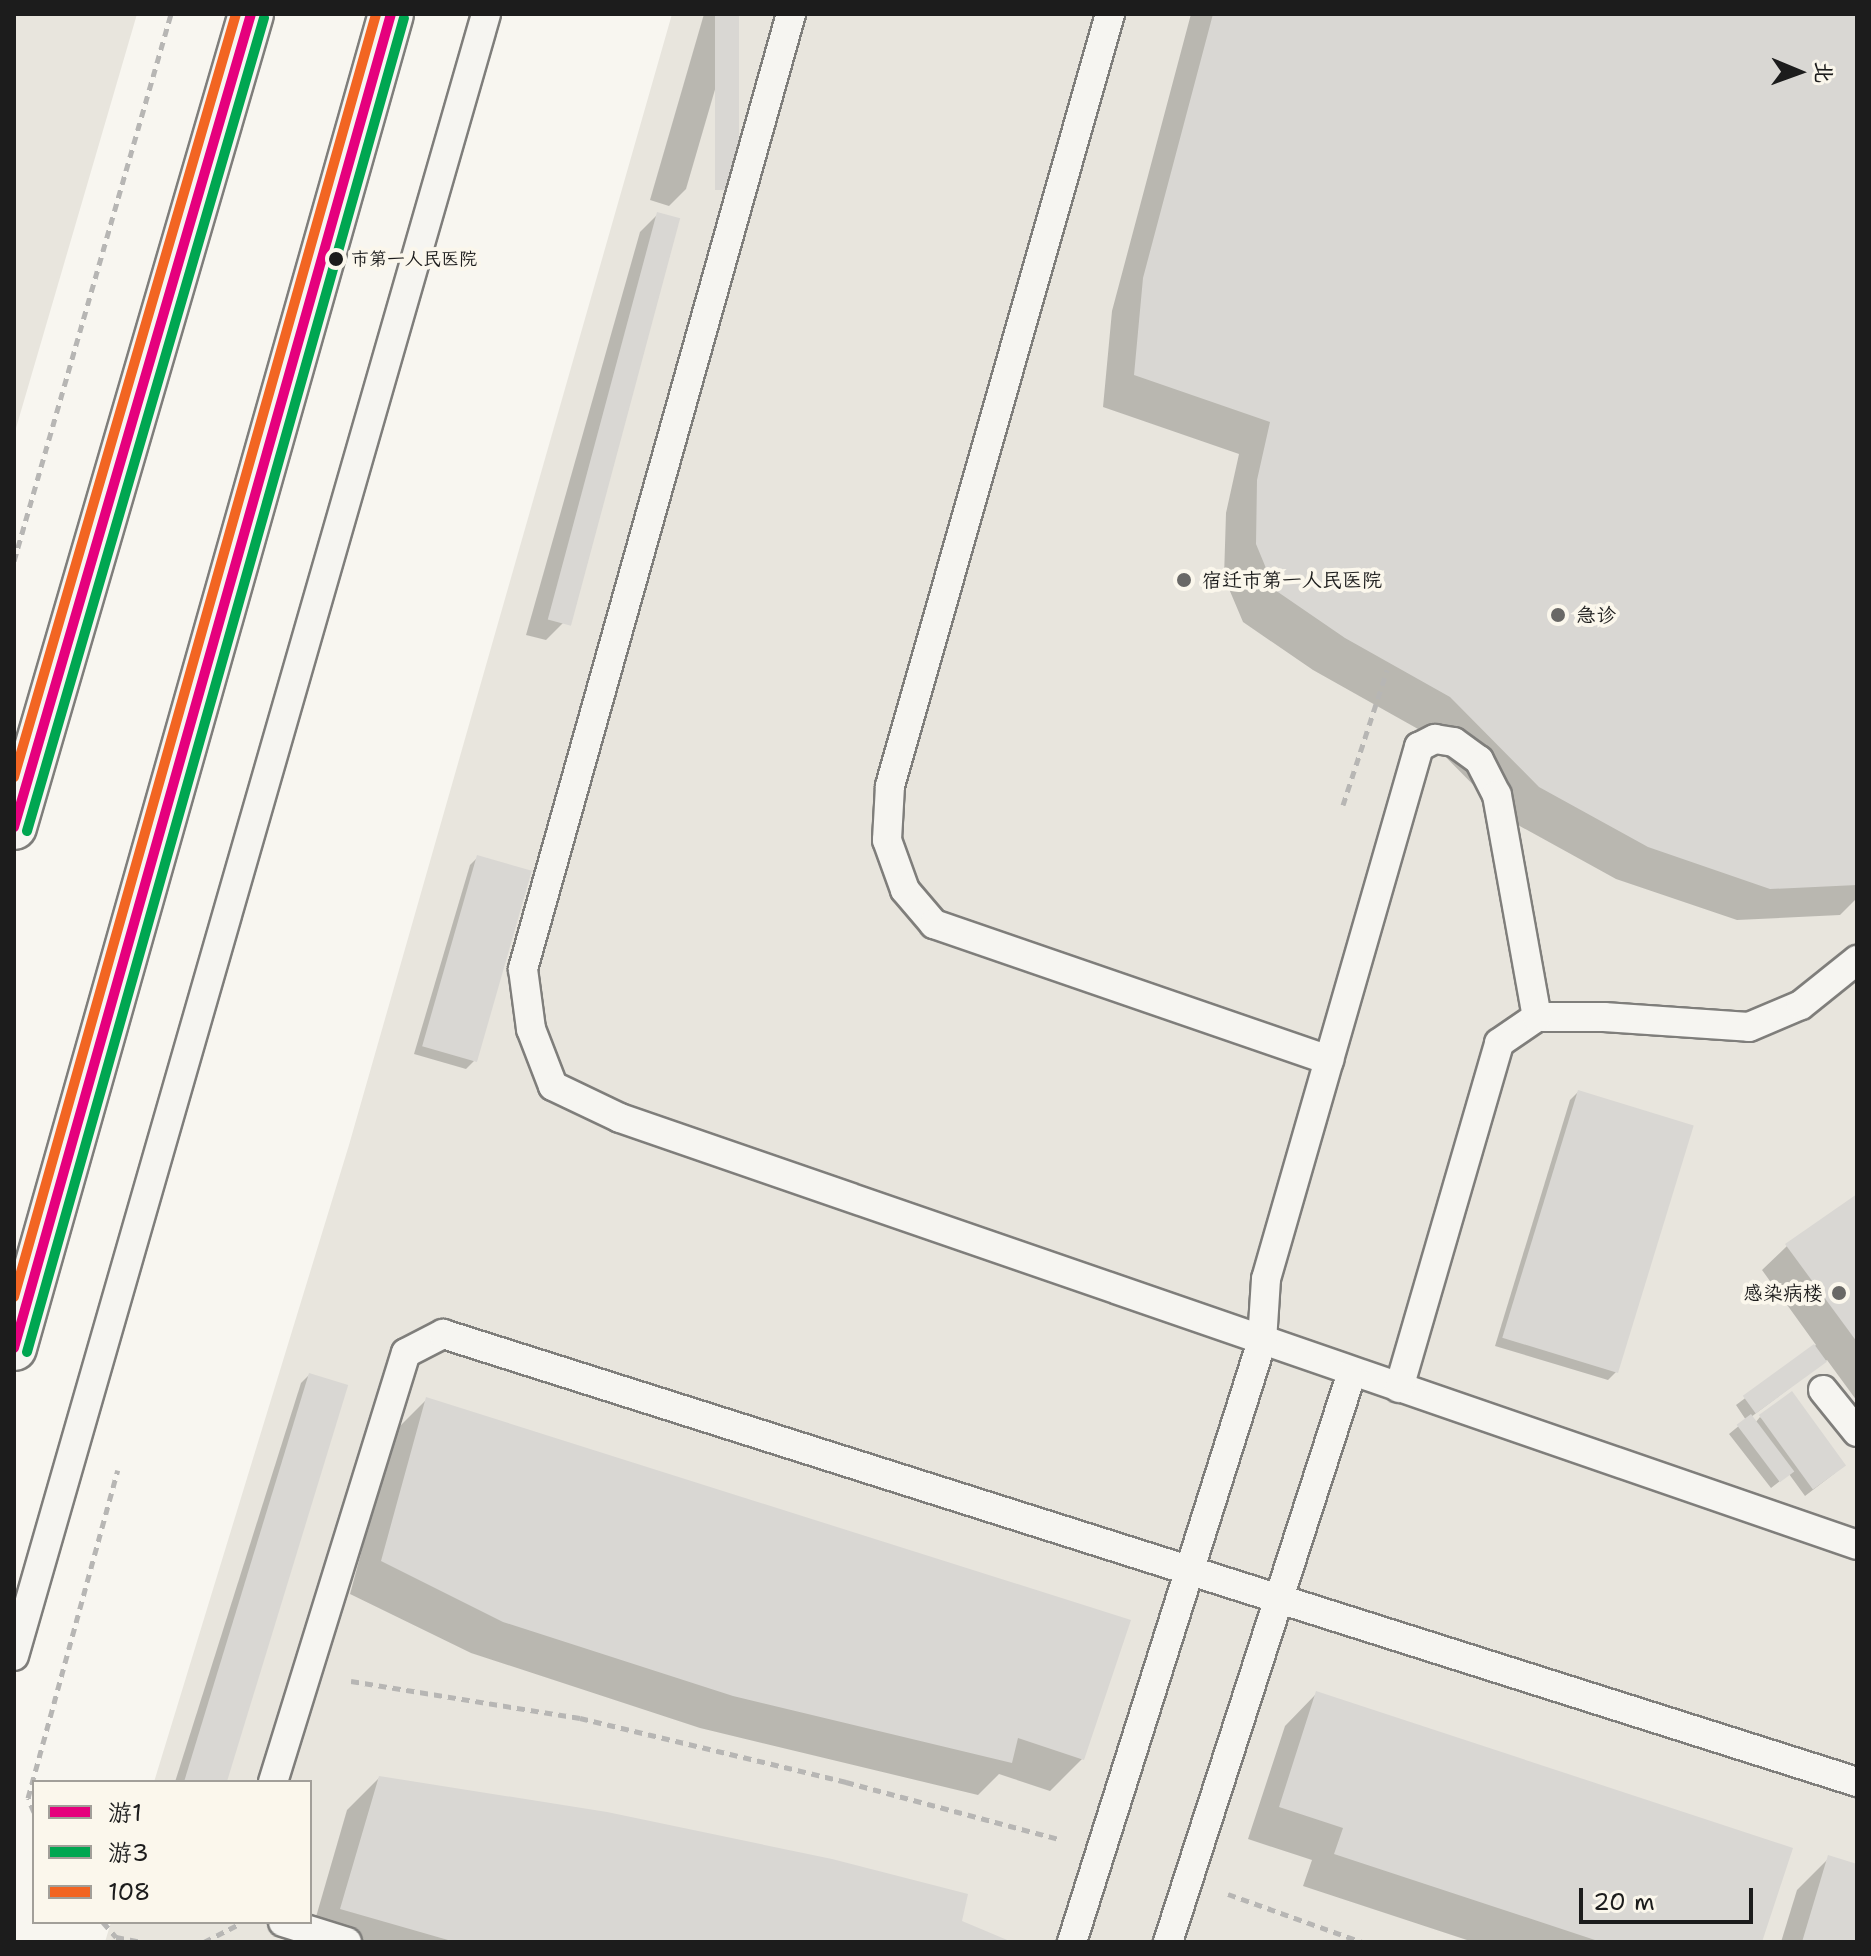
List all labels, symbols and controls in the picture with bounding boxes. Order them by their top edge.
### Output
north arrow [1759,32,1839,112]
text: 北 [1809,61,1838,84]
place label: 市第一人民医院 [351,248,477,270]
marker: 市第一人民医院 [328,251,344,267]
place label: 宿迁市第一人民医院 [1202,568,1382,592]
marker: 宿迁市第一人民医院 [1173,569,1195,591]
place label: 急诊 [1576,603,1616,627]
marker: 急诊 [1547,604,1569,626]
place label: 感染病楼 [1743,1281,1823,1305]
marker: 感染病楼 [1830,1284,1848,1302]
legend [32,1780,312,1924]
text: 游1 [108,1797,142,1829]
text: 游3 [108,1837,149,1869]
scale bar [1583,1872,1757,1922]
text: 108 [108,1876,151,1908]
text: 20 m [1593,1886,1655,1918]

